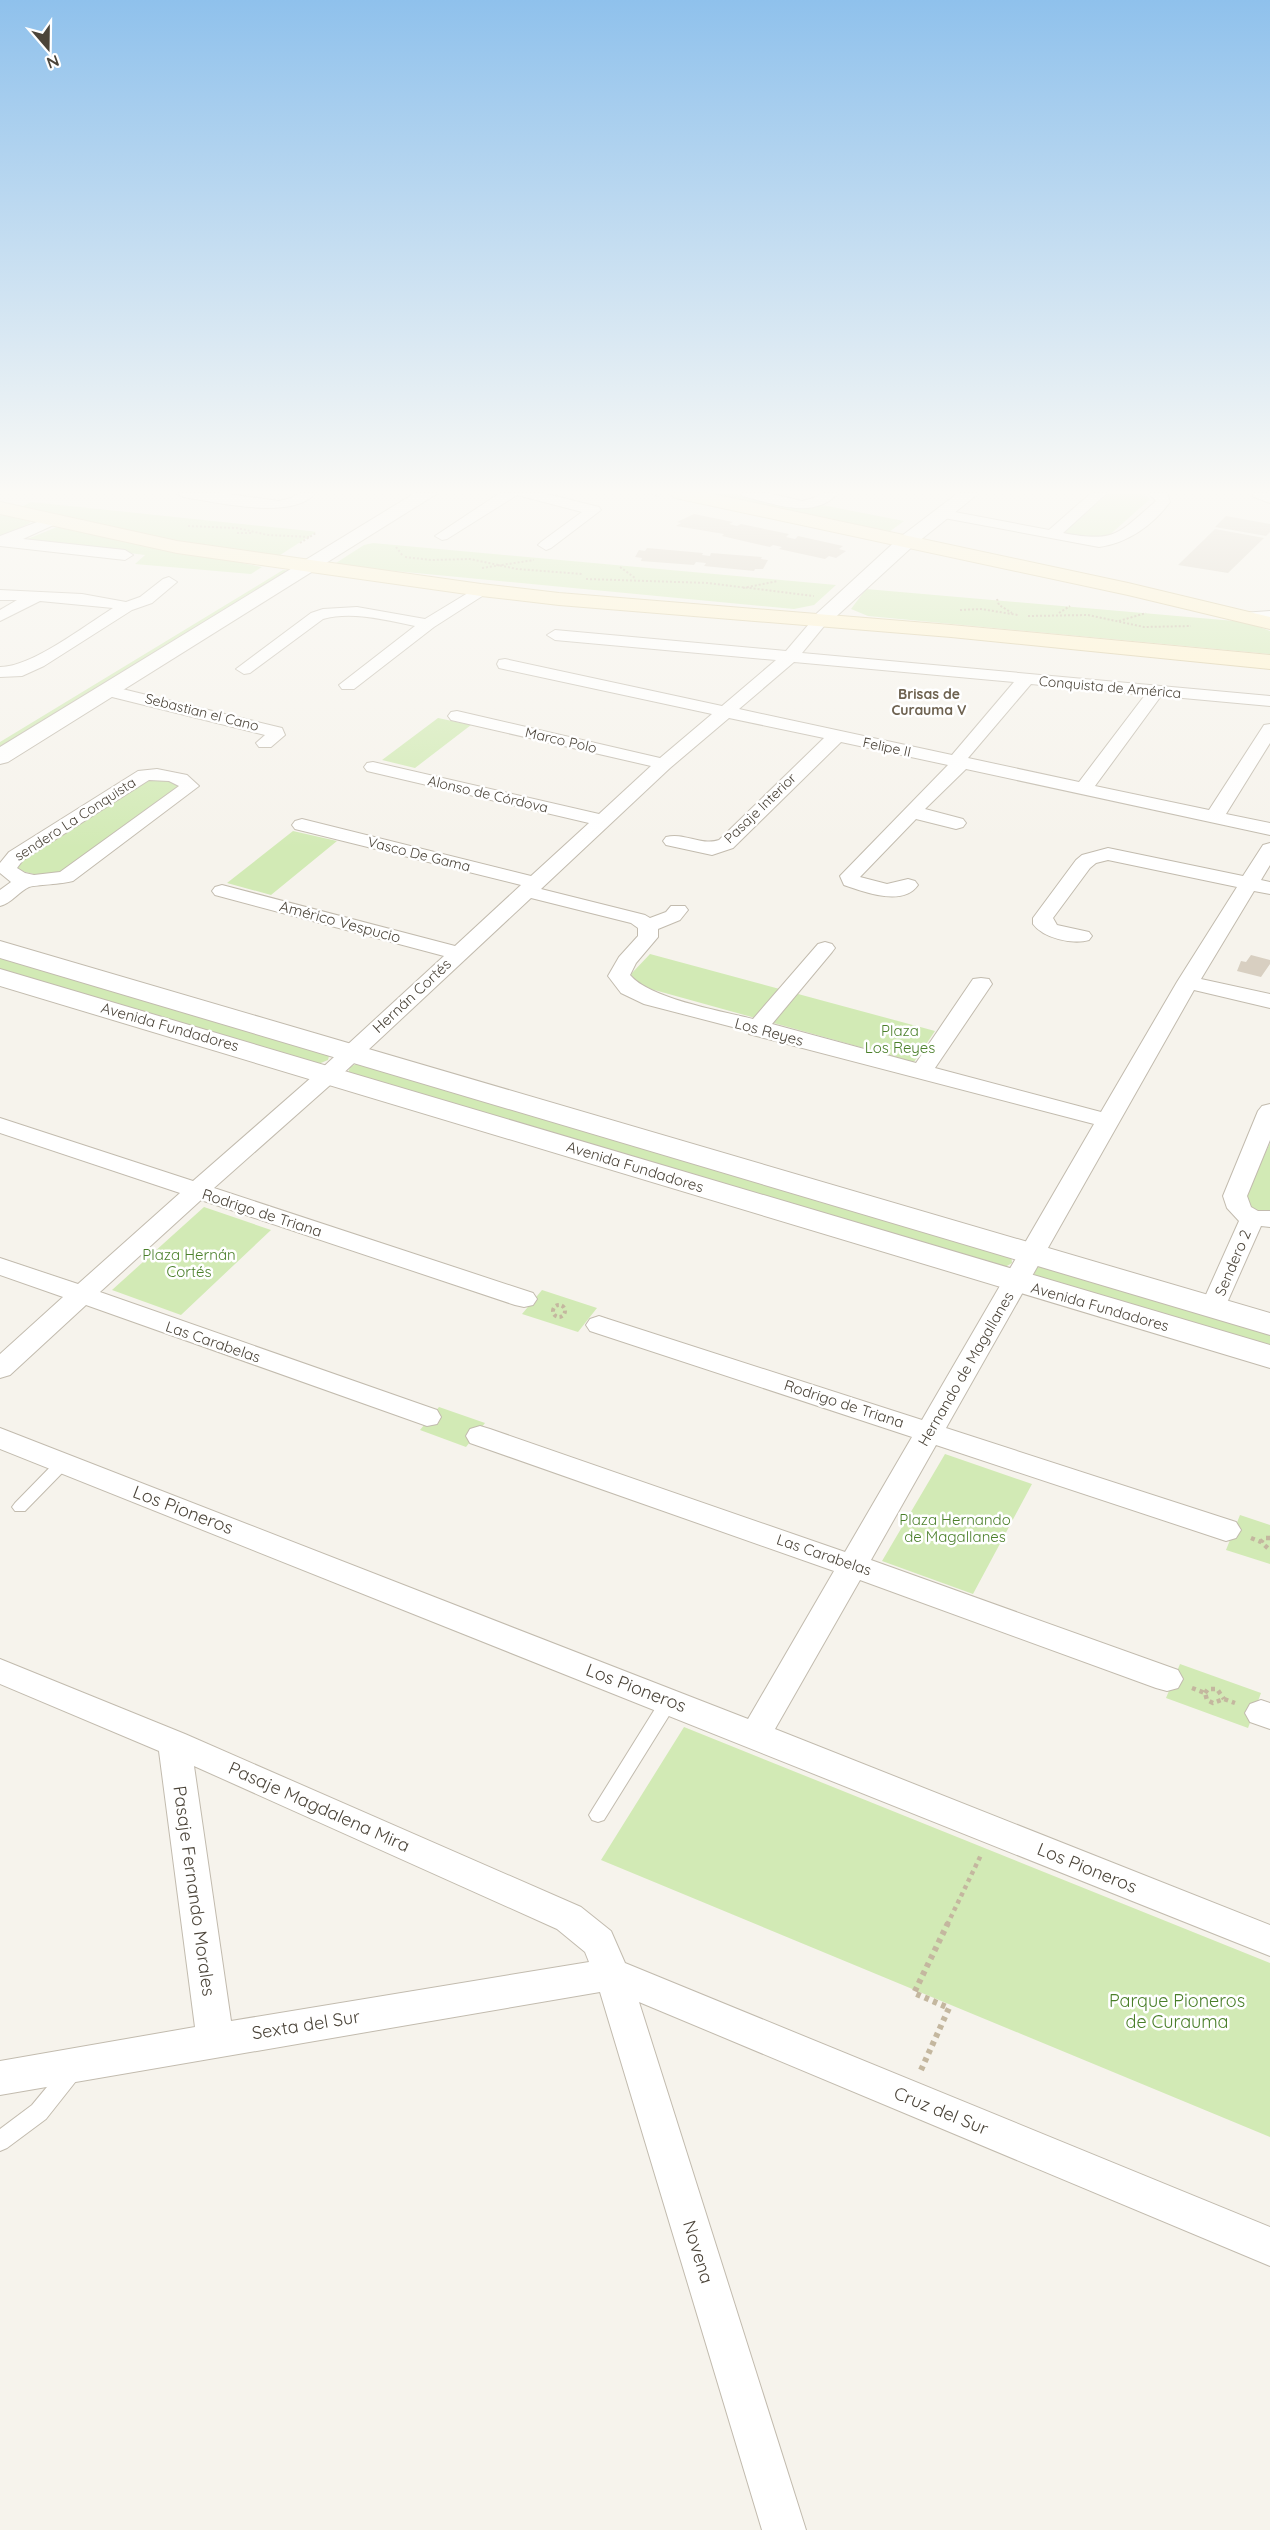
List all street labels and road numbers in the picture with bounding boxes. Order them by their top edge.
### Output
street label: Conquista de América [1038,672,1182,702]
street label: Sebastian el Cano [143,689,261,735]
street label: Marco Polo [523,723,599,757]
street label: Felipe II [861,733,913,761]
street label: Pasaje Interior [720,769,800,847]
street label: Alonso de Córdova [426,771,550,817]
street label: sendero La Conquista [11,773,139,865]
street label: Vasco De Gama [366,833,472,875]
street label: Américo Vespucio [278,896,403,947]
street label: Hernán Cortés [368,954,455,1037]
street label: Avenida Fundadores [99,998,241,1055]
street label: Los Reyes [733,1013,806,1050]
street label: Avenida Fundadores [564,1137,706,1196]
street label: Rodrigo de Triana [200,1184,325,1241]
street label: Sendero 2 [1210,1227,1255,1299]
street label: Avenida Fundadores [1029,1278,1171,1335]
street label: Hernando de Magallanes [913,1288,1018,1449]
street label: Las Carabelas [163,1316,263,1367]
street label: Rodrigo de Triana [782,1375,907,1432]
street label: Los Pioneros [130,1480,237,1539]
street label: Las Carabelas [774,1529,874,1580]
street label: Los Pioneros [583,1658,690,1717]
street label: Pasaje Magdalena Mira [225,1756,413,1857]
street label: Pasaje Fernando Morales [168,1784,221,1998]
street label: Los Pioneros [1034,1837,1140,1898]
street label: Sexta del Sur [250,2005,362,2044]
street label: Cruz del Sur [891,2081,992,2140]
street label: Novena [678,2218,719,2286]

